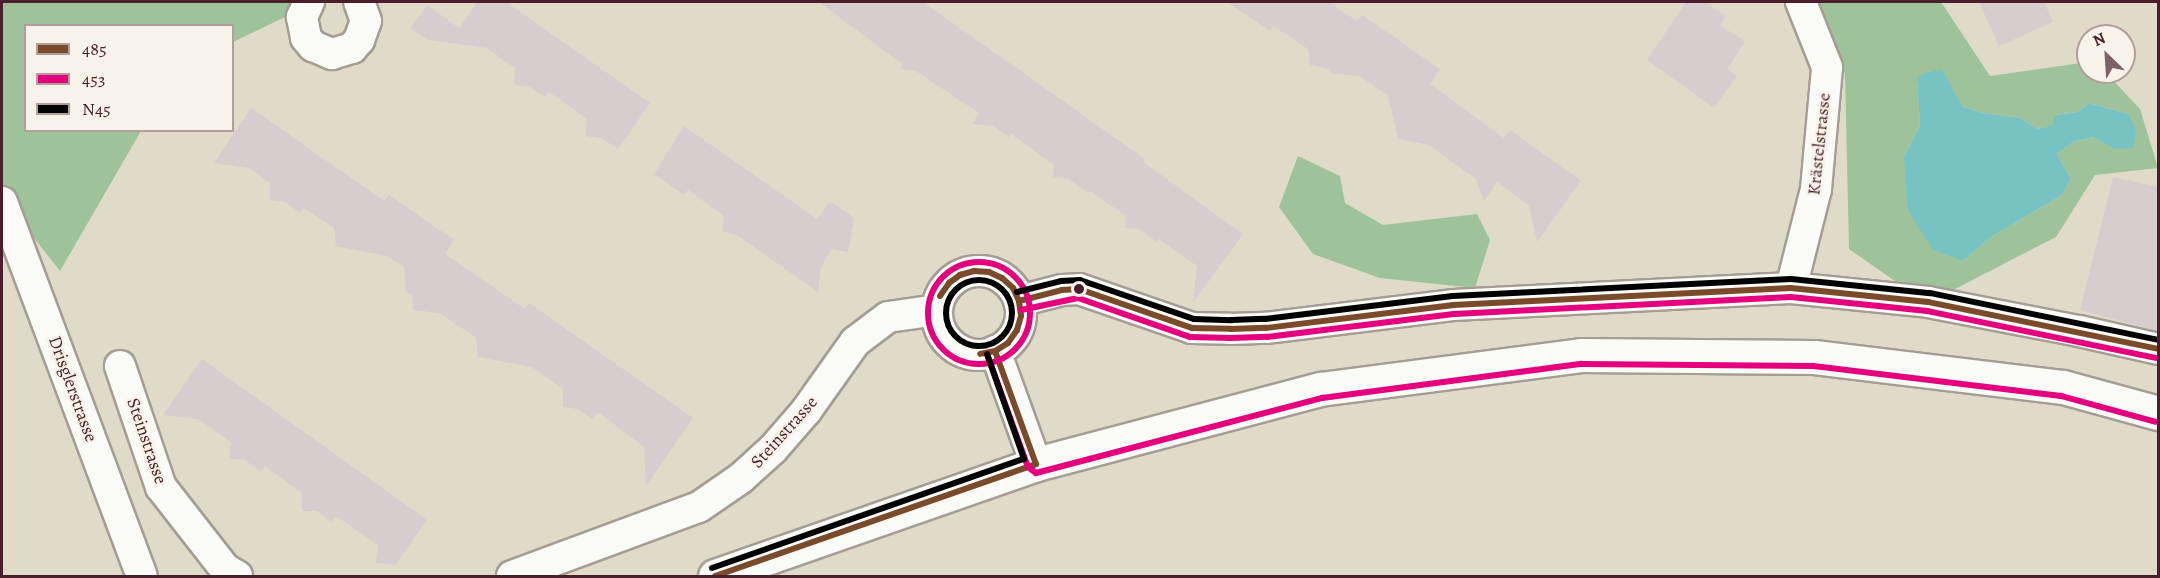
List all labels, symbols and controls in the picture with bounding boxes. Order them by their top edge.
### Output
legend [24,24,234,132]
north arrow [2076,24,2136,84]
text: N [2089,27,2109,52]
text: 485 [82,37,107,61]
text: 453 [82,67,105,91]
street label: Krästelstrasse [1803,92,1835,196]
text: N45 [82,97,111,121]
unlabelled marker [1073,283,1085,295]
street label: Drisglerstrasse [44,333,102,445]
street label: Steinstrasse [746,392,822,472]
street label: Steinstrasse [122,395,172,487]

